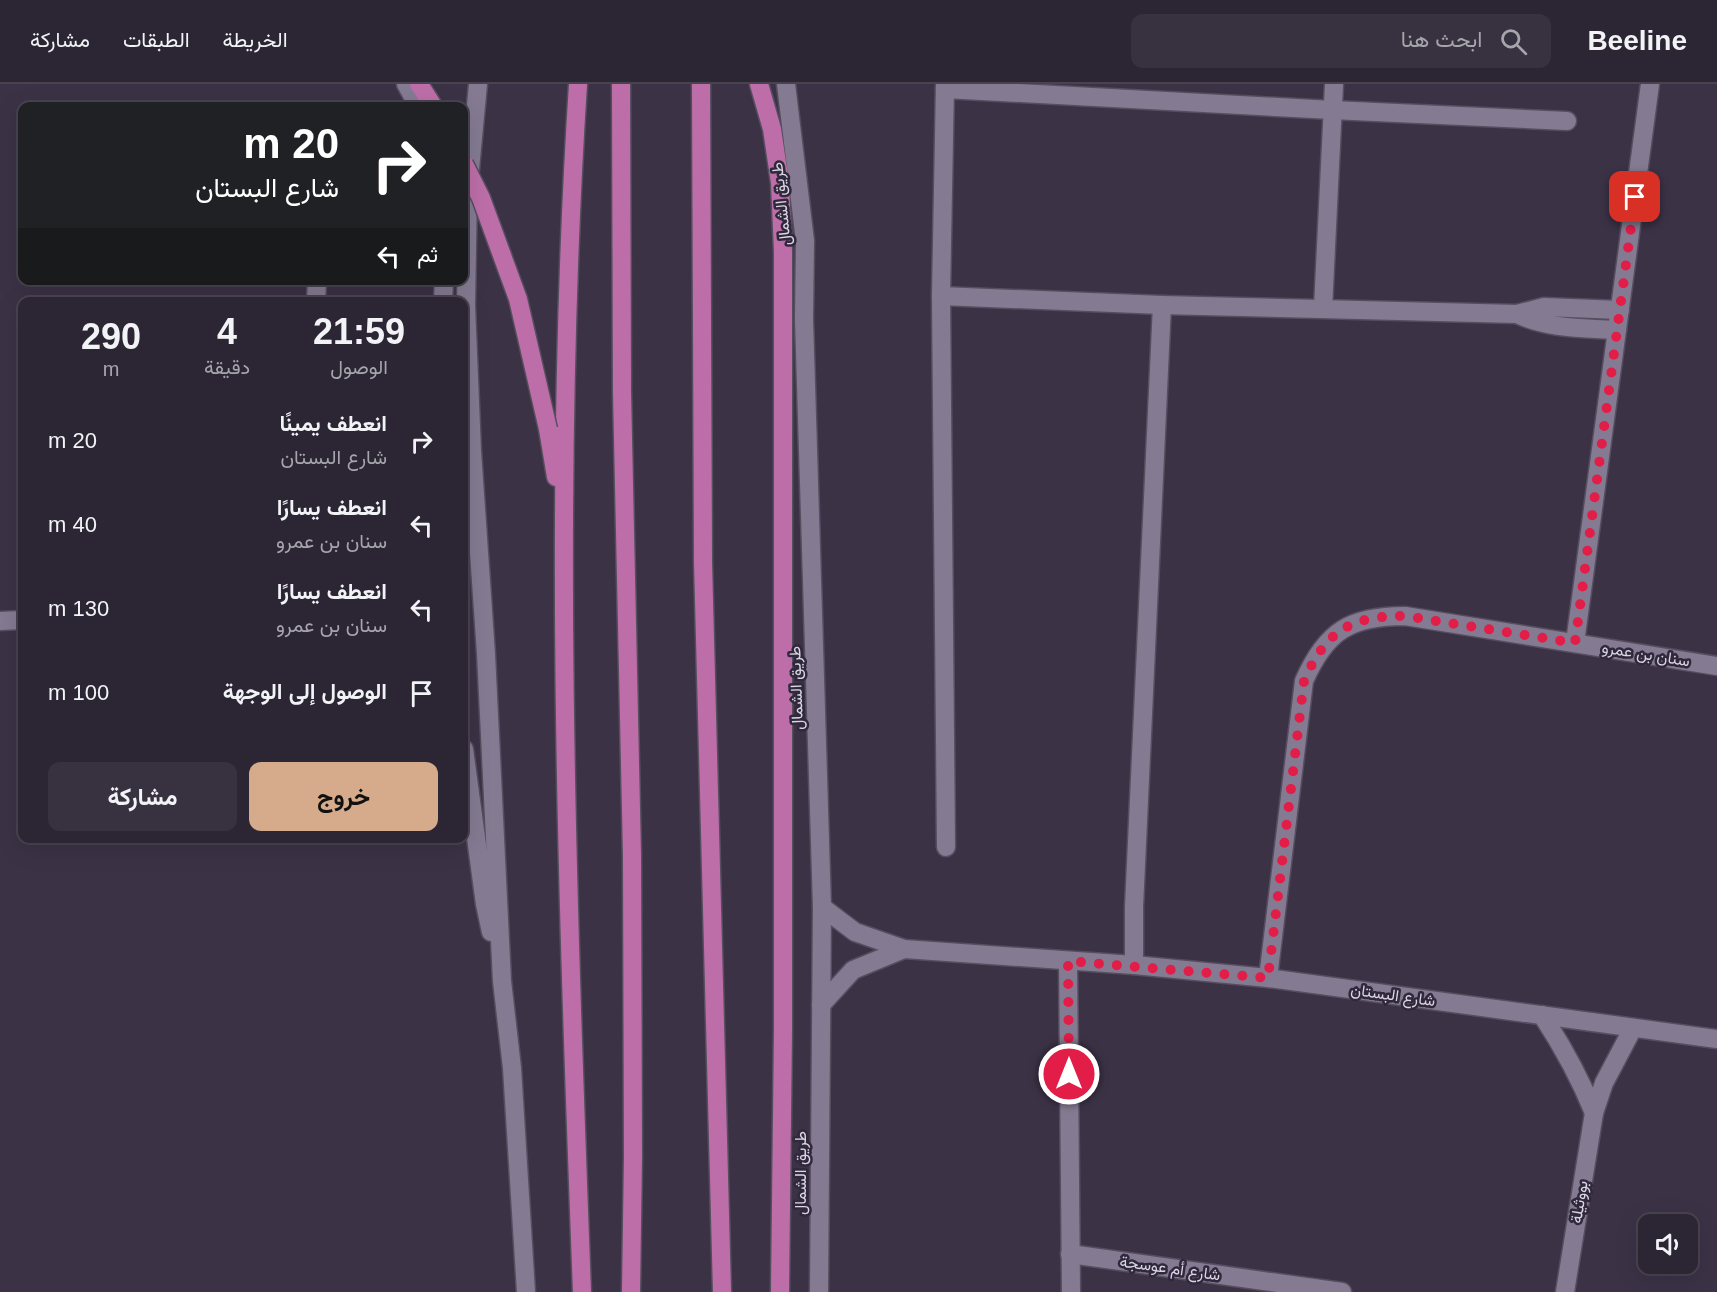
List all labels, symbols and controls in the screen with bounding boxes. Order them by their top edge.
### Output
search box [1131,14,1551,68]
icon: search [1497,25,1530,58]
text: Beeline [1587,25,1687,56]
text: ابحث هنا [1401,27,1482,52]
text: مشاركة [30,28,90,51]
text: الطبقات [123,28,190,51]
text: الخريطة [223,28,288,51]
text: 20 m [243,120,339,167]
icon: right [360,126,438,204]
street label: طريق الشمال [768,161,796,247]
pin [1609,171,1660,222]
text: شارع البستان [195,173,339,203]
icon: arrive [1618,180,1651,213]
icon: left [372,240,405,273]
text: ثم [417,242,438,267]
text: 4 [217,311,237,352]
text: 21:59 [313,311,405,352]
text: 290 [81,316,141,357]
text: دقيقة [204,356,250,378]
text: الوصول [330,356,388,378]
text: m [103,358,119,380]
text: انعطف يمينًا [279,411,387,436]
icon: right [405,425,438,458]
text: 20 m [48,428,97,453]
text: شارع البستان [281,446,387,468]
text: انعطف يسارًا [277,495,387,520]
icon: left [405,509,438,542]
text: 40 m [48,512,97,537]
text: سنان بن عمرو [276,530,387,552]
text: انعطف يسارًا [277,579,387,604]
icon: left [405,593,438,626]
text: 130 m [48,596,109,621]
text: سنان بن عمرو [276,614,387,636]
street label: سنان بن عمرو [1601,639,1691,671]
street label: طريق الشمال [786,646,808,730]
icon: arrive [405,677,438,710]
text: الوصول إلى الوجهة [223,679,387,704]
text: 100 m [48,680,109,705]
button: مشاركة [48,762,237,831]
button: خروج [249,762,438,831]
street label: شارع البستان [1349,981,1436,1012]
position arrow [1037,1042,1101,1106]
street label: طريق الشمال [792,1131,811,1215]
street label: بووثيلة [1567,1179,1593,1225]
map controls [1638,1214,1698,1274]
button: sound [1638,1214,1698,1274]
street label: شارع أم عوسجة [1118,1253,1221,1286]

